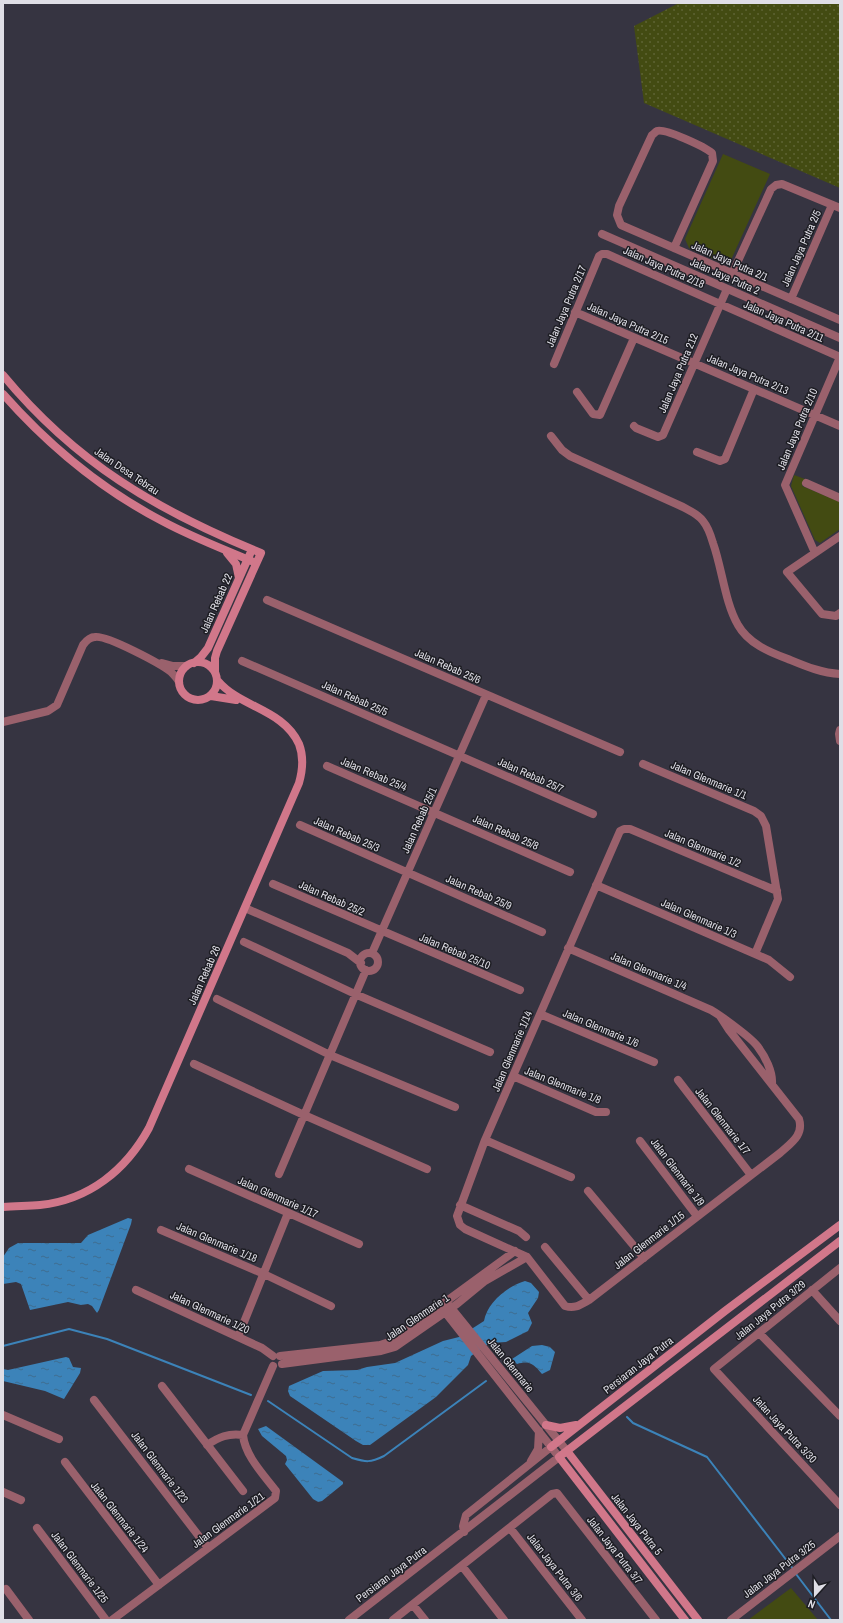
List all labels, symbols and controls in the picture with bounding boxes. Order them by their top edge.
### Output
street label: Jalan Jaya Putra 2/5 [778,208,824,288]
street label: Jalan Jaya Putra 2/1 [690,238,770,284]
street label: Jalan Jaya Putra 2/18 [621,243,707,291]
street label: Jalan Jaya Putra 2 [688,255,762,297]
street label: Jalan Jaya Putra 2/17 [543,263,589,349]
street label: Jalan Jaya Putra 2/11 [742,297,826,345]
street label: Jalan Jaya Putra 2/15 [585,299,671,347]
street label: Jalan Jaya Putra 212 [655,331,701,415]
street label: Jalan Jaya Putra 2/13 [705,351,791,397]
street label: Jalan Jaya Putra 2/10 [774,386,820,472]
street label: Jalan Desa Tebrau [92,444,162,498]
street label: Jalan Rebab 22 [197,571,235,635]
street label: Jalan Rebab 25/6 [413,645,483,687]
street label: Jalan Rebab 25/5 [320,677,390,719]
street label: Jalan Rebab 25/4 [339,754,409,794]
street label: Jalan Rebab 25/7 [496,754,566,796]
street label: Jalan Glenmarie 1/1 [669,758,749,802]
street label: Jalan Rebab 25/1 [398,785,440,855]
street label: Jalan Rebab 25/8 [471,811,541,853]
street label: Jalan Rebab 25/3 [312,813,382,855]
street label: Jalan Glenmarie 1/2 [663,826,743,870]
street label: Jalan Rebab 25/9 [444,871,514,913]
street label: Jalan Rebab 25/2 [297,877,367,919]
street label: Jalan Glenmarie 1/3 [659,895,739,941]
street label: Jalan Rebab 25/10 [417,930,493,972]
street label: Jalan Rebab 26 [185,943,223,1007]
street label: Jalan Glenmarie 1/4 [609,949,689,993]
street label: Jalan Glenmarie 1/6 [561,1006,641,1050]
street label: Jalan Glenmarie 1/14 [489,1009,535,1093]
street label: Jalan Glenmarie 1/8 [523,1063,603,1107]
street label: Jalan Glenmarie 1/7 [692,1085,754,1157]
street label: Jalan Glenmarie 1/9 [648,1135,708,1209]
street label: Jalan Glenmarie 1/17 [236,1173,320,1221]
street label: Jalan Glenmarie 1/15 [611,1208,687,1272]
street label: Jalan Glenmarie 1/18 [175,1219,259,1265]
street label: Jalan Jaya Putra 3/29 [732,1277,808,1343]
street label: Jalan Glenmarie 1/20 [168,1287,252,1337]
street label: Jalan Glenmarie 1 [383,1291,451,1343]
street label: Persiaran Jaya Putra [600,1333,676,1397]
street label: Jalan Glenmarie [485,1335,537,1395]
street label: Jalan Jaya Putra 3/30 [750,1392,820,1466]
street label: Jalan Glenmarie 1/23 [128,1428,192,1506]
street label: Jalan Glenmarie 1/24 [88,1479,152,1555]
street label: Jalan Glenmarie 1/21 [189,1489,267,1551]
street label: Jalan Jaya Putra 5 [608,1490,666,1558]
street label: Jalan Jaya Putra 3/7 [584,1513,646,1587]
street label: Jalan Glenmarie 1/25 [48,1528,112,1606]
street label: Jalan Jaya Putra 3/6 [524,1530,586,1604]
street label: Jalan Jaya Putra 3/25 [740,1537,818,1601]
street label: Persiaran Jaya Putra [353,1543,429,1605]
north arrow [795,1575,835,1615]
text: N [806,1597,817,1612]

